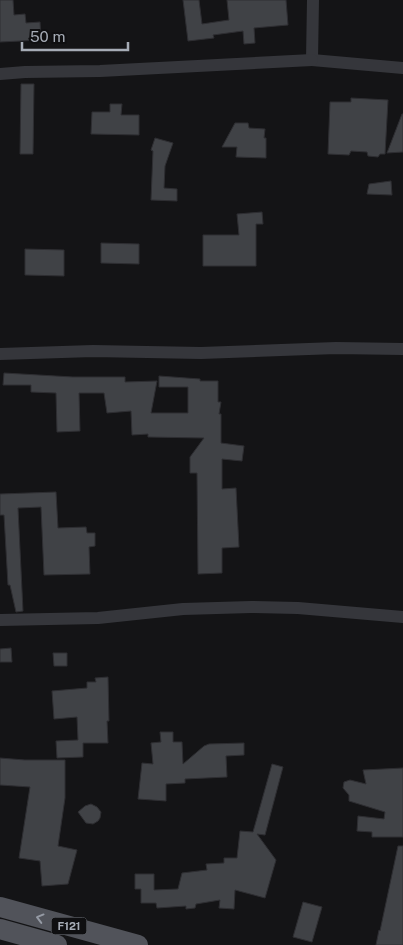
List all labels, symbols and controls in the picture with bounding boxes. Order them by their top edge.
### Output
scale bar [22,20,129,52]
text: 50 m [30,28,65,45]
one-way arrow [36,913,45,924]
road number: F121 [52,918,86,934]

